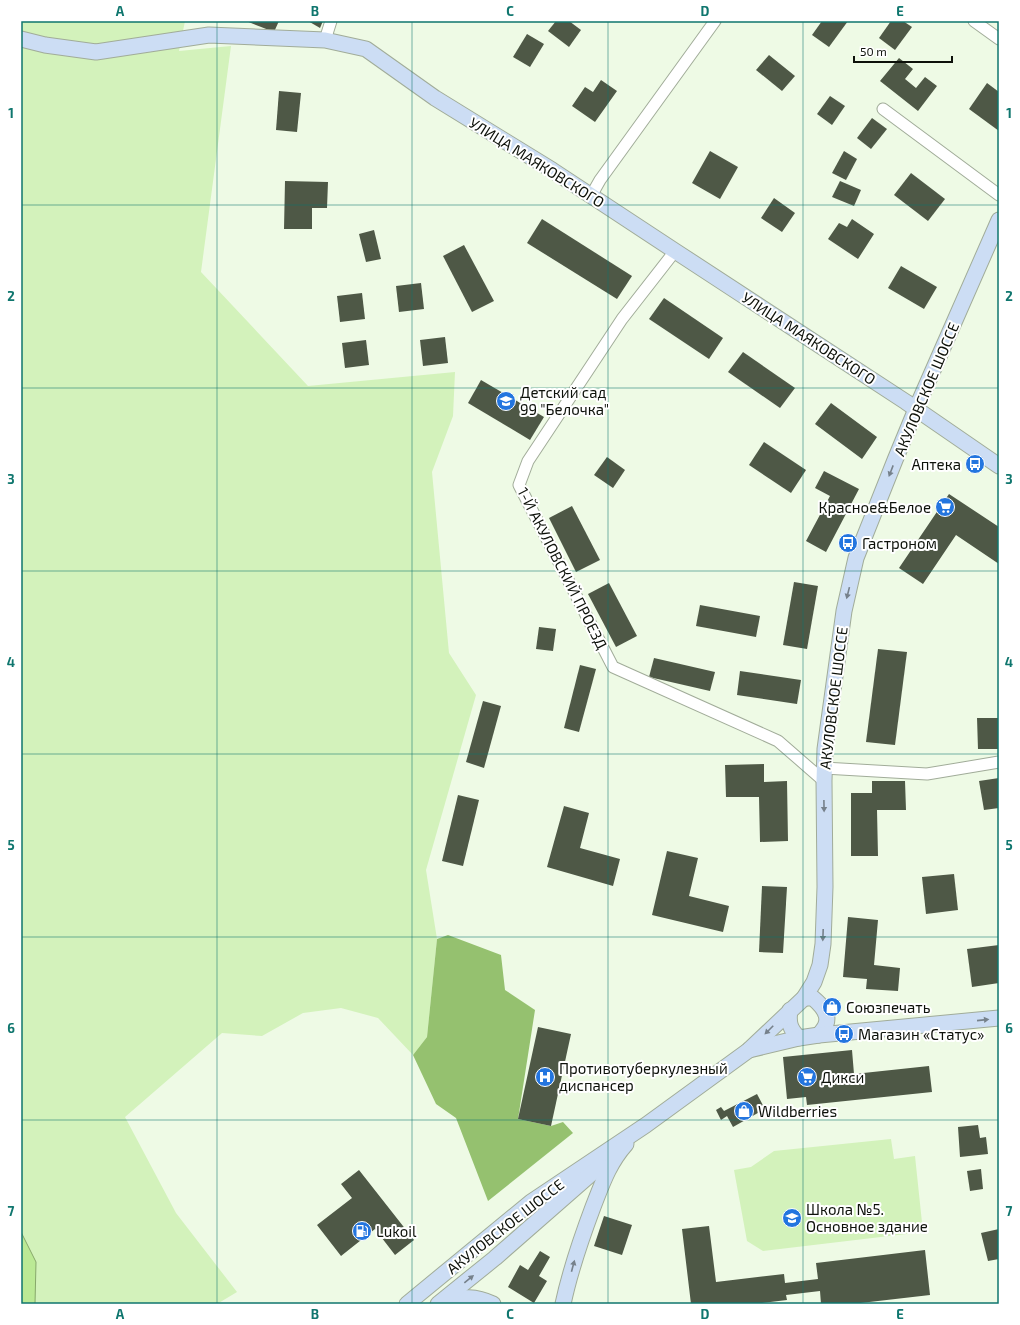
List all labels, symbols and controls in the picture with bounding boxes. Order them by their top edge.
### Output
text: A [116,3,125,19]
text: B [311,3,319,19]
text: C [506,3,514,19]
text: D [701,3,710,19]
text: E [896,3,904,19]
scale bar [854,38,952,64]
text: 50 m [860,44,887,58]
text: 1 [8,105,14,121]
text: 1 [1006,105,1012,121]
street label: УЛИЦА МАЯКОВСКОГО [466,113,608,211]
text: 2 [7,288,15,304]
street label: УЛИЦА МАЯКОВСКОГО [739,288,879,388]
text: 2 [1005,288,1013,304]
street label: АКУЛОВСКОЕ ШОССЕ [890,319,962,459]
place label: Детский сад 99 "Белочка" [520,383,609,418]
school or university icon: Детский сад 99 "Белочка" [495,390,517,412]
bus stop icon: Аптека [964,453,986,475]
place label: Аптека [911,455,961,473]
one-way arrow [888,465,894,477]
text: 3 [7,471,15,487]
text: 3 [1005,471,1013,487]
street label: 1-Й АКУЛОВСКИЙ ПРОЕЗД [514,484,612,652]
supermarket icon: Красное&Белое [934,496,956,518]
place label: Красное&Белое [818,498,931,516]
bus stop icon: Гастроном [837,532,859,554]
place label: Гастроном [862,534,937,552]
one-way arrow [845,587,851,599]
street label: АКУЛОВСКОЕ ШОССЕ [815,626,851,770]
text: 4 [7,654,15,670]
text: 4 [1005,654,1013,670]
one-way arrow [821,800,827,813]
text: 5 [7,837,15,853]
text: 5 [1005,837,1013,853]
one-way arrow [820,929,826,942]
shop icon: Союзпечать [821,996,843,1018]
place label: Союзпечать [846,998,931,1016]
one-way arrow [977,1016,989,1023]
text: 6 [7,1020,15,1036]
text: 6 [1005,1020,1013,1036]
bus stop icon: Магазин «Статус» [833,1023,855,1045]
one-way arrow [764,1025,774,1035]
place label: Магазин «Статус» [858,1025,984,1044]
place label: Противотуберкулезный диспансер [559,1059,728,1094]
hospital icon: Противотуберкулезный диспансер [534,1066,556,1088]
supermarket icon: Дикси [796,1066,818,1088]
place label: Дикси [821,1068,864,1086]
shop icon: Wildberries [733,1100,755,1122]
place label: Wildberries [758,1102,837,1120]
street label: АКУЛОВСКОЕ ШОССЕ [443,1175,567,1277]
place label: Школа №5. Основное здание [806,1200,928,1235]
text: 7 [8,1203,15,1219]
text: 7 [1006,1203,1013,1219]
school or university icon: Школа №5. Основное здание [781,1207,803,1229]
fuel station icon: Lukoil [351,1220,373,1242]
place label: Lukoil [376,1222,417,1240]
one-way arrow [570,1260,576,1272]
one-way arrow [463,1275,474,1284]
text: A [116,1306,125,1322]
text: B [311,1306,319,1322]
text: C [506,1306,514,1322]
text: D [701,1306,710,1322]
text: E [896,1306,904,1322]

